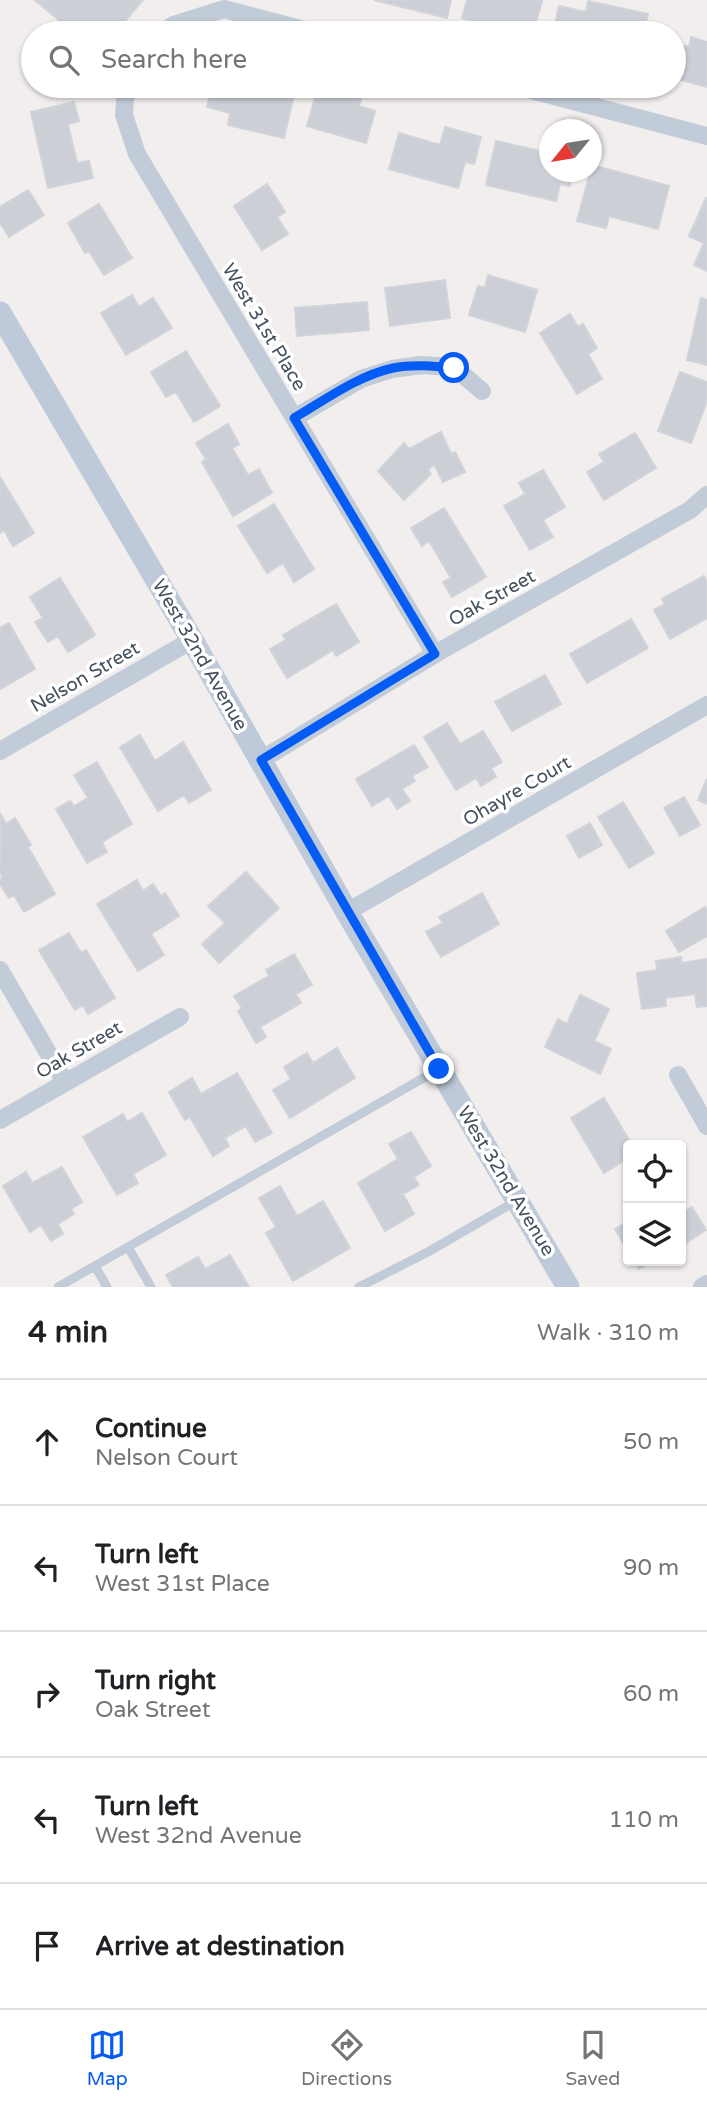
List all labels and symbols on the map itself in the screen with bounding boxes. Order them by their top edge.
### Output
north arrow [539,119,602,182]
street label: West 31st Place [217,259,311,395]
route start [438,352,469,383]
street label: Oak Street [445,565,539,631]
street label: West 32nd Avenue [148,576,252,734]
street label: Nelson Street [27,637,143,717]
street label: Ohayre Court [459,751,575,831]
street label: Oak Street [32,1017,126,1083]
route end [423,1053,454,1084]
street label: West 32nd Avenue [453,1102,559,1260]

